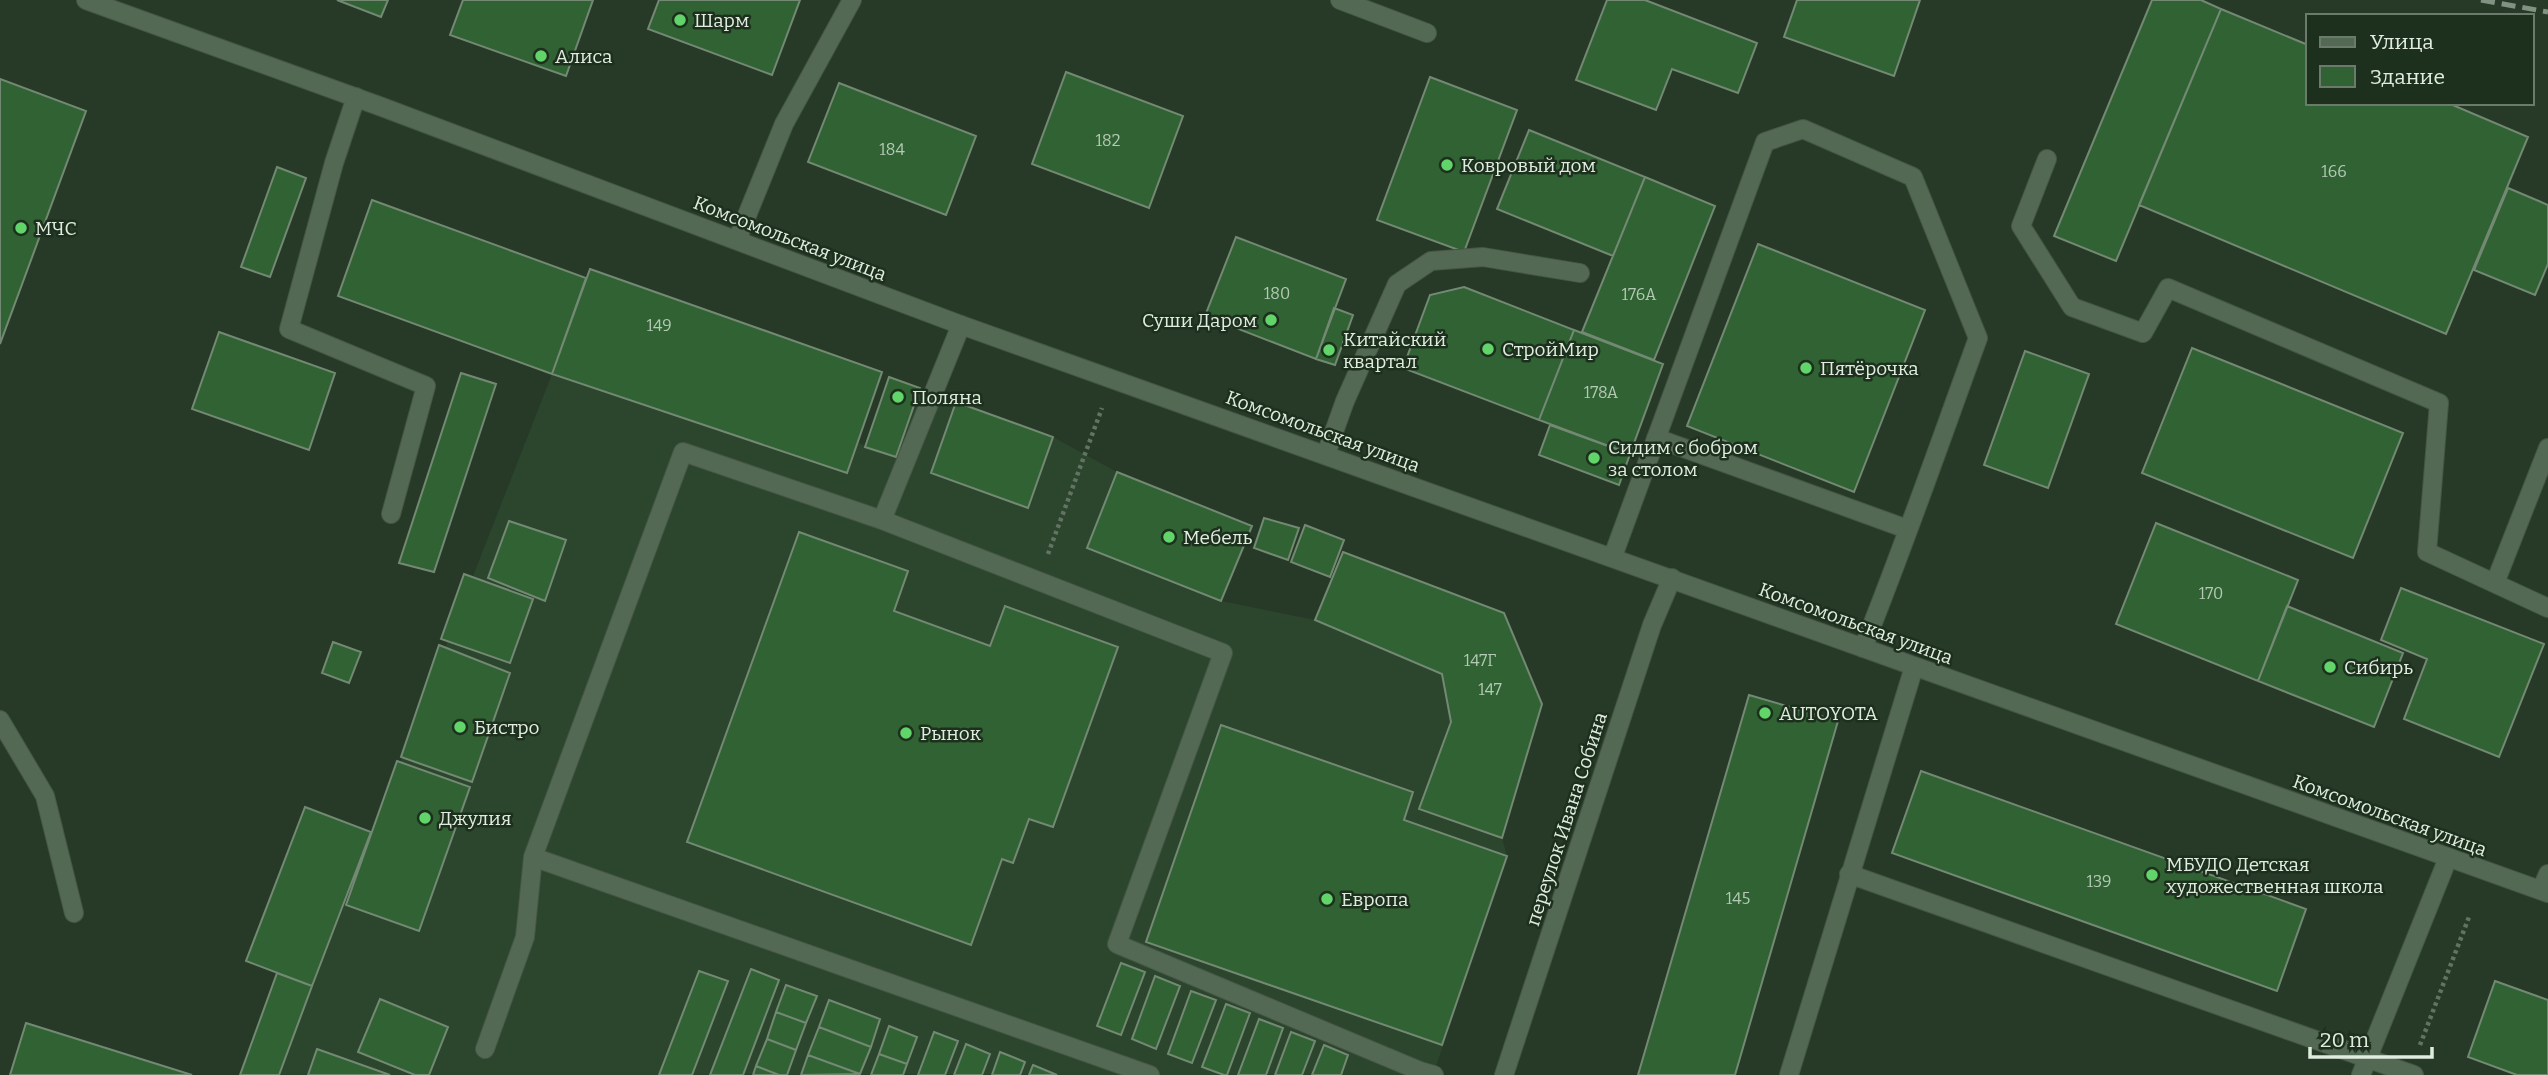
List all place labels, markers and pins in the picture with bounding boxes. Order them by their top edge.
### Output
place label: Шарм [694,9,749,32]
marker: Шарм [672,12,688,28]
place label: Алиса [555,45,613,68]
marker: Алиса [533,48,549,64]
place label: Ковровый дом [1461,154,1596,177]
marker: Ковровый дом [1439,157,1455,173]
place label: МЧС [35,217,77,240]
marker: МЧС [13,220,29,236]
place label: Суши Даром [1142,309,1257,332]
marker: Суши Даром [1263,312,1279,328]
place label: Китайский квартал [1343,328,1446,373]
place label: СтройМир [1502,338,1599,361]
marker: СтройМир [1480,341,1496,357]
marker: Китайский квартал [1321,342,1337,358]
place label: Пятёрочка [1820,357,1919,380]
marker: Пятёрочка [1798,360,1814,376]
place label: Поляна [912,386,982,409]
marker: Поляна [890,389,906,405]
place label: Сидим с бобром за столом [1608,436,1758,481]
marker: Сидим с бобром за столом [1586,450,1602,466]
place label: Мебель [1183,526,1253,549]
marker: Мебель [1161,529,1177,545]
place label: Сибирь [2344,656,2413,679]
marker: Сибирь [2322,659,2338,675]
place label: AUTOYOTA [1779,702,1878,725]
marker: AUTOYOTA [1757,705,1773,721]
place label: Бистро [474,716,539,739]
marker: Бистро [452,719,468,735]
place label: Рынок [920,722,982,745]
marker: Рынок [898,725,914,741]
place label: Джулия [439,807,511,830]
marker: Джулия [417,810,433,826]
place label: МБУДО Детская художественная школа [2166,853,2384,898]
marker: МБУДО Детская художественная школа [2144,867,2160,883]
place label: Европа [1341,888,1409,911]
marker: Европа [1319,891,1335,907]

